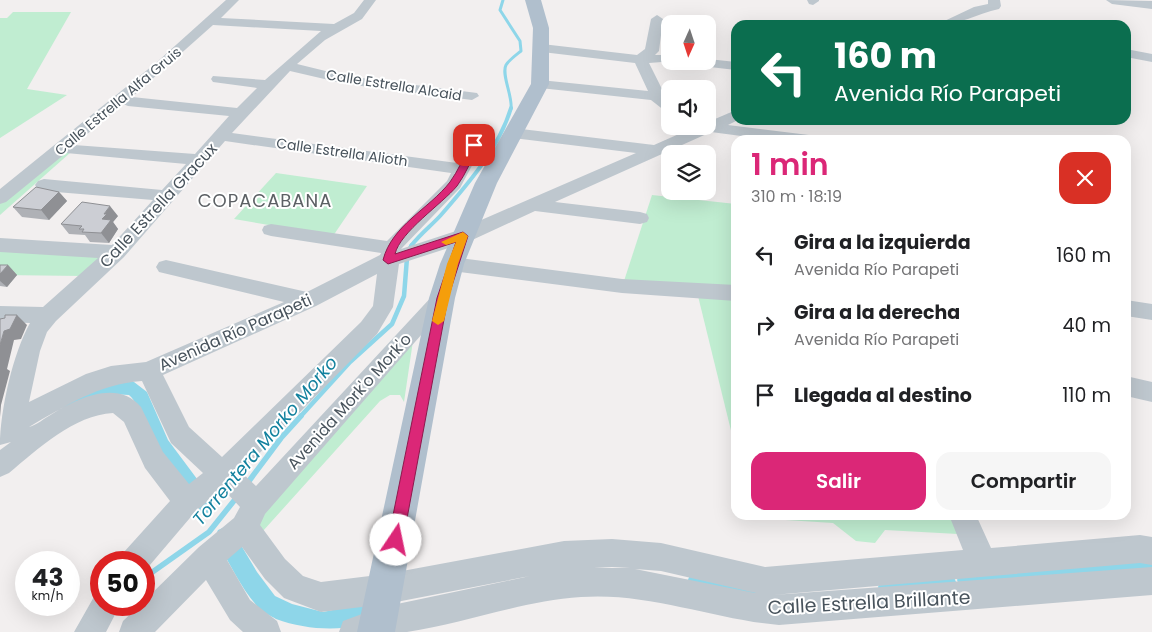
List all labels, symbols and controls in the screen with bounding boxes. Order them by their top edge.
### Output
north arrow [661,15,716,70]
map controls [661,15,716,200]
text: 160 m [834,31,937,80]
icon: left [751,40,816,105]
street label: Calle Estrella Alfa Gruis [50,42,186,160]
street label: Calle Estrella Alcaid [325,64,463,106]
text: Avenida Río Parapeti [834,78,1061,109]
button: sound [661,80,716,135]
pin [453,124,495,166]
icon: arrive [460,131,488,159]
street label: Calle Estrella Alioth [275,133,409,171]
street label: Calle Estrella Gracux [94,138,223,273]
text: 1 min [751,143,829,186]
button: layers [661,145,716,200]
button: close [1059,152,1111,204]
text: 310 m · 18:19 [751,185,842,208]
district label: COPACABANA [198,188,332,213]
text: Gira a la izquierda [794,229,971,256]
icon: left [751,241,779,269]
text: 160 m [1056,242,1111,269]
text: Avenida Río Parapeti [794,258,959,281]
street label: Avenida Río Parapeti [155,288,315,377]
text: Gira a la derecha [794,299,960,326]
icon: right [751,311,779,339]
text: 40 m [1062,312,1111,339]
street label: Avenida Mork'o Mork'o [282,328,417,474]
text: Avenida Río Parapeti [794,328,959,351]
water label: Torrentera Morko Morko [186,351,343,531]
icon: arrive [751,381,779,409]
text: Llegada al destino [794,382,972,409]
text: 110 m [1062,382,1111,409]
button: Salir [751,452,926,510]
button: Compartir [936,452,1111,510]
position arrow [369,513,421,565]
speed limit sign: 50 [90,551,155,616]
text: 43 [31,560,64,595]
street label: Calle Estrella Brillante [767,584,971,621]
text: km/h [32,587,63,604]

